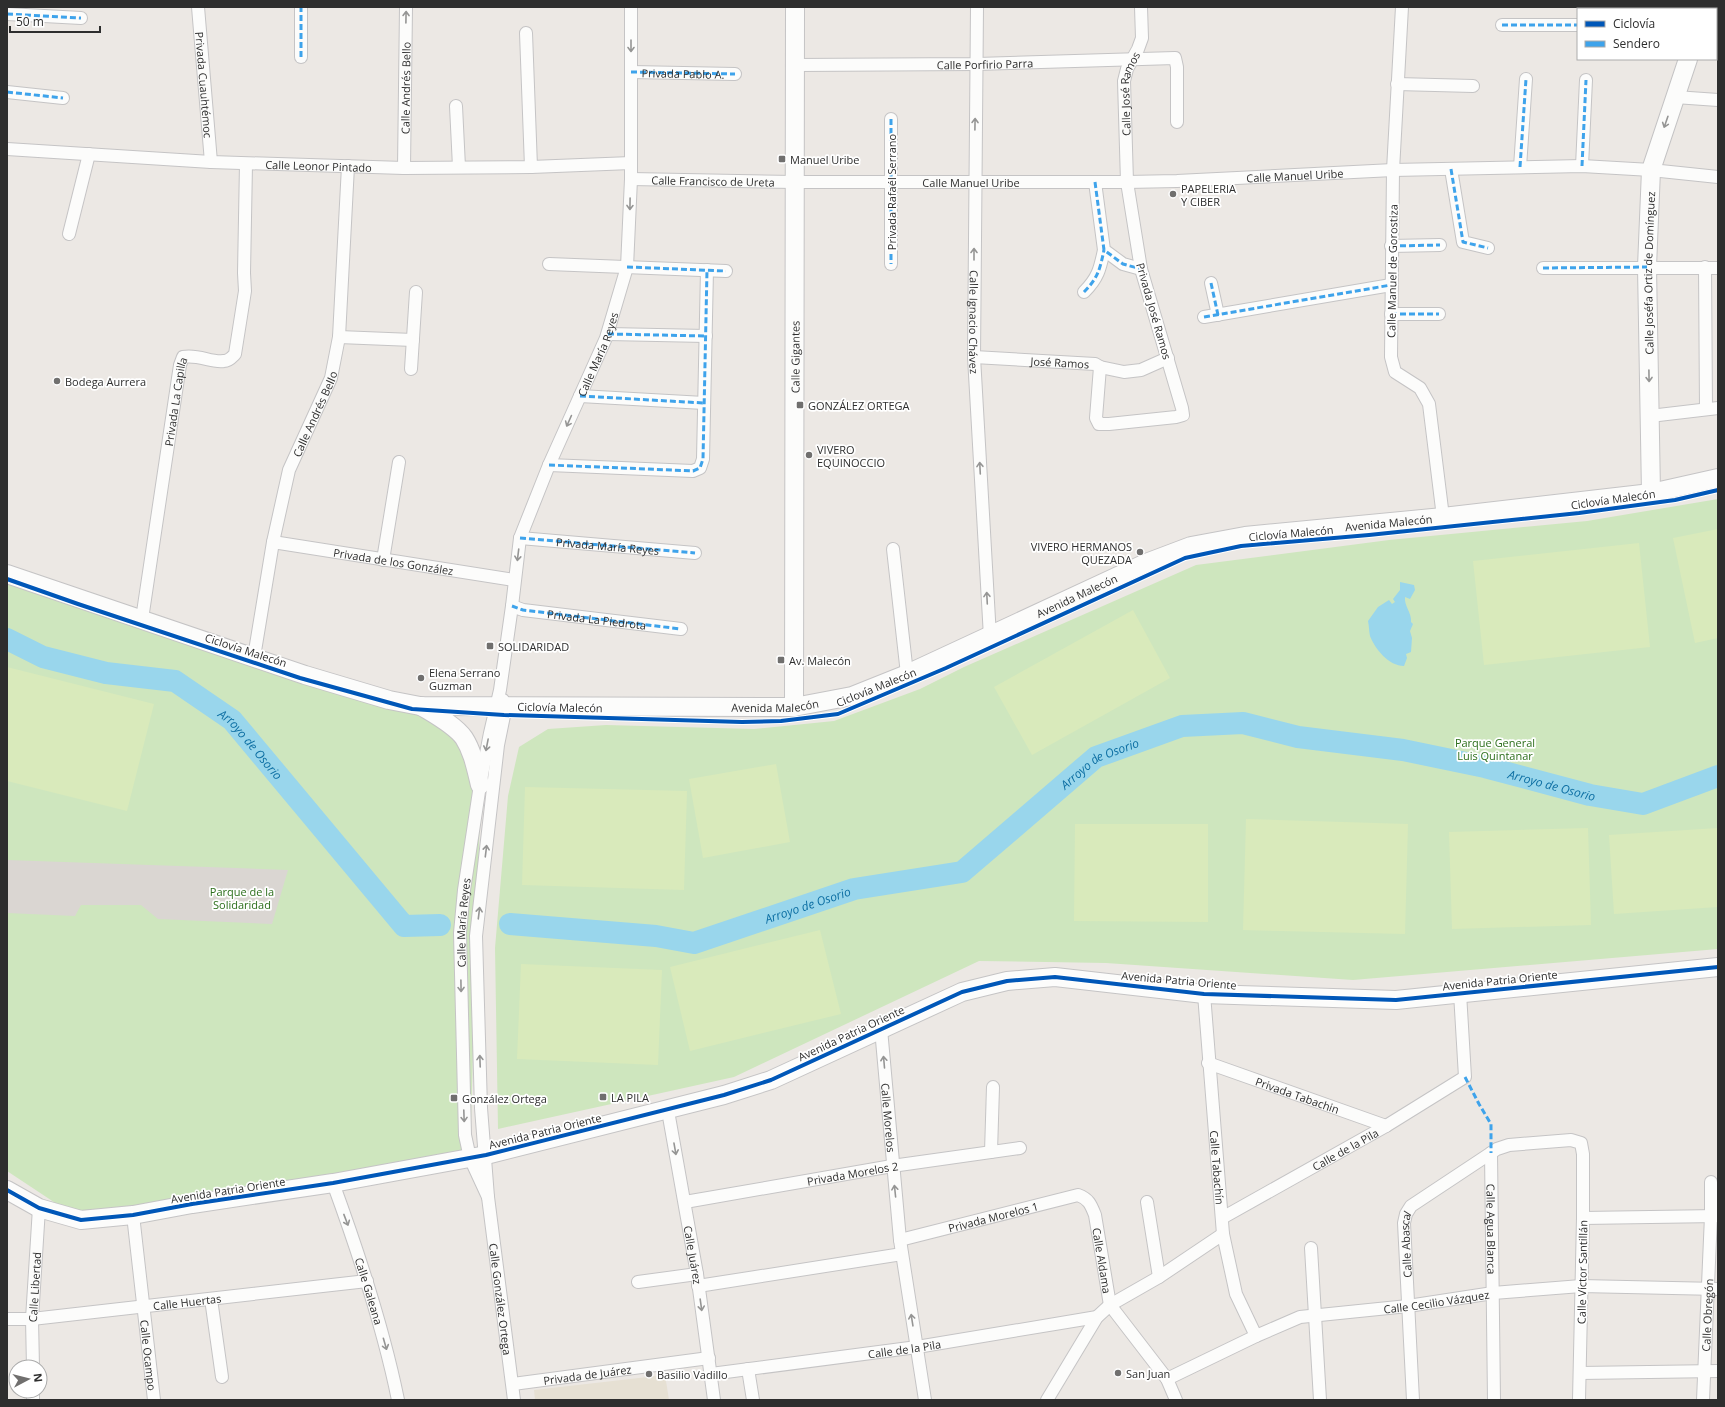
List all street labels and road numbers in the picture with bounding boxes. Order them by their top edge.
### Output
street label: Privada Cuauhtémoc [193,31,216,139]
street label: Calle Andrés Bello [397,41,413,134]
street label: Calle José Ramos [1116,49,1143,136]
street label: Calle Porfirio Parra [937,55,1033,72]
street label: Privada Pablo A. [641,65,725,81]
street label: Privada Rafaél Serrano [884,133,899,250]
street label: Calle Leonor Pintado [265,156,372,175]
street label: Calle Manuel Uribe [1246,165,1344,185]
street label: Calle Francisco de Ureta [651,172,775,189]
street label: Calle Manuel Uribe [922,175,1020,190]
street label: Calle Joséfa Ortiz de Domínguez [1639,191,1658,355]
street label: Calle Manuel de Gorostiza [1383,204,1401,338]
street label: Privada José Ramos [1133,261,1175,361]
street label: Calle Ignacio Chávez [966,270,982,374]
street label: Calle María Reyes [573,310,621,399]
street label: Calle Gigantes [787,321,802,393]
street label: José Ramos [1029,353,1090,371]
street label: Privada La Capilla [160,355,190,447]
street label: Calle Andrés Bello [289,370,340,459]
street label: Ciclovía Malecón [1570,486,1656,512]
street label: Avenida Malecón [1344,511,1433,534]
street label: Ciclovía Malecón [1248,522,1334,544]
street label: Privada María Reyes [555,534,660,557]
street label: Privada de los González [332,544,455,578]
street label: Avenida Malecón [1034,570,1119,621]
street label: Privada La Piedrota [546,605,647,632]
street label: Ciclovía Malecón [203,630,289,670]
street label: Ciclovía Malecón [834,664,918,710]
street label: Avenida Malecón [731,695,820,715]
street label: Ciclovía Malecón [517,699,603,715]
street label: Calle María Reyes [452,877,473,968]
street label: Avenida Patria Oriente [1442,966,1558,994]
street label: Avenida Patria Oriente [1121,967,1237,993]
street label: Avenida Patria Oriente [795,1002,907,1064]
street label: Privada Tabachin [1254,1073,1341,1116]
street label: Calle Morelos [878,1082,900,1153]
street label: Avenida Patria Oriente [487,1110,603,1152]
street label: Calle de la Pila [1309,1124,1381,1174]
street label: Calle Tabachín [1207,1130,1228,1205]
street label: Privada Morelos 2 [806,1158,899,1188]
street label: Avenida Patria Oriente [170,1174,286,1206]
street label: Calle Agua Blanca [1484,1184,1500,1274]
street label: Privada Morelos 1 [947,1198,1040,1235]
street label: Calle Abascal [1396,1207,1414,1278]
street label: Calle Víctor Santillán [1574,1220,1590,1324]
street label: Calle Juárez [681,1224,706,1285]
street label: Calle Aldama [1090,1226,1115,1294]
street label: Calle González Ortega [486,1242,516,1356]
street label: Calle Libertad [24,1251,44,1323]
street label: Calle Galeana [352,1255,387,1326]
street label: Calle Obregón [1698,1278,1716,1352]
street label: Calle Cecilio Vázquez [1383,1286,1490,1316]
street label: Calle Huertas [152,1290,222,1313]
street label: Calle Ocampo [137,1319,160,1392]
street label: Calle de la Pila [867,1336,942,1361]
street label: Privada de Juárez [542,1361,632,1387]

